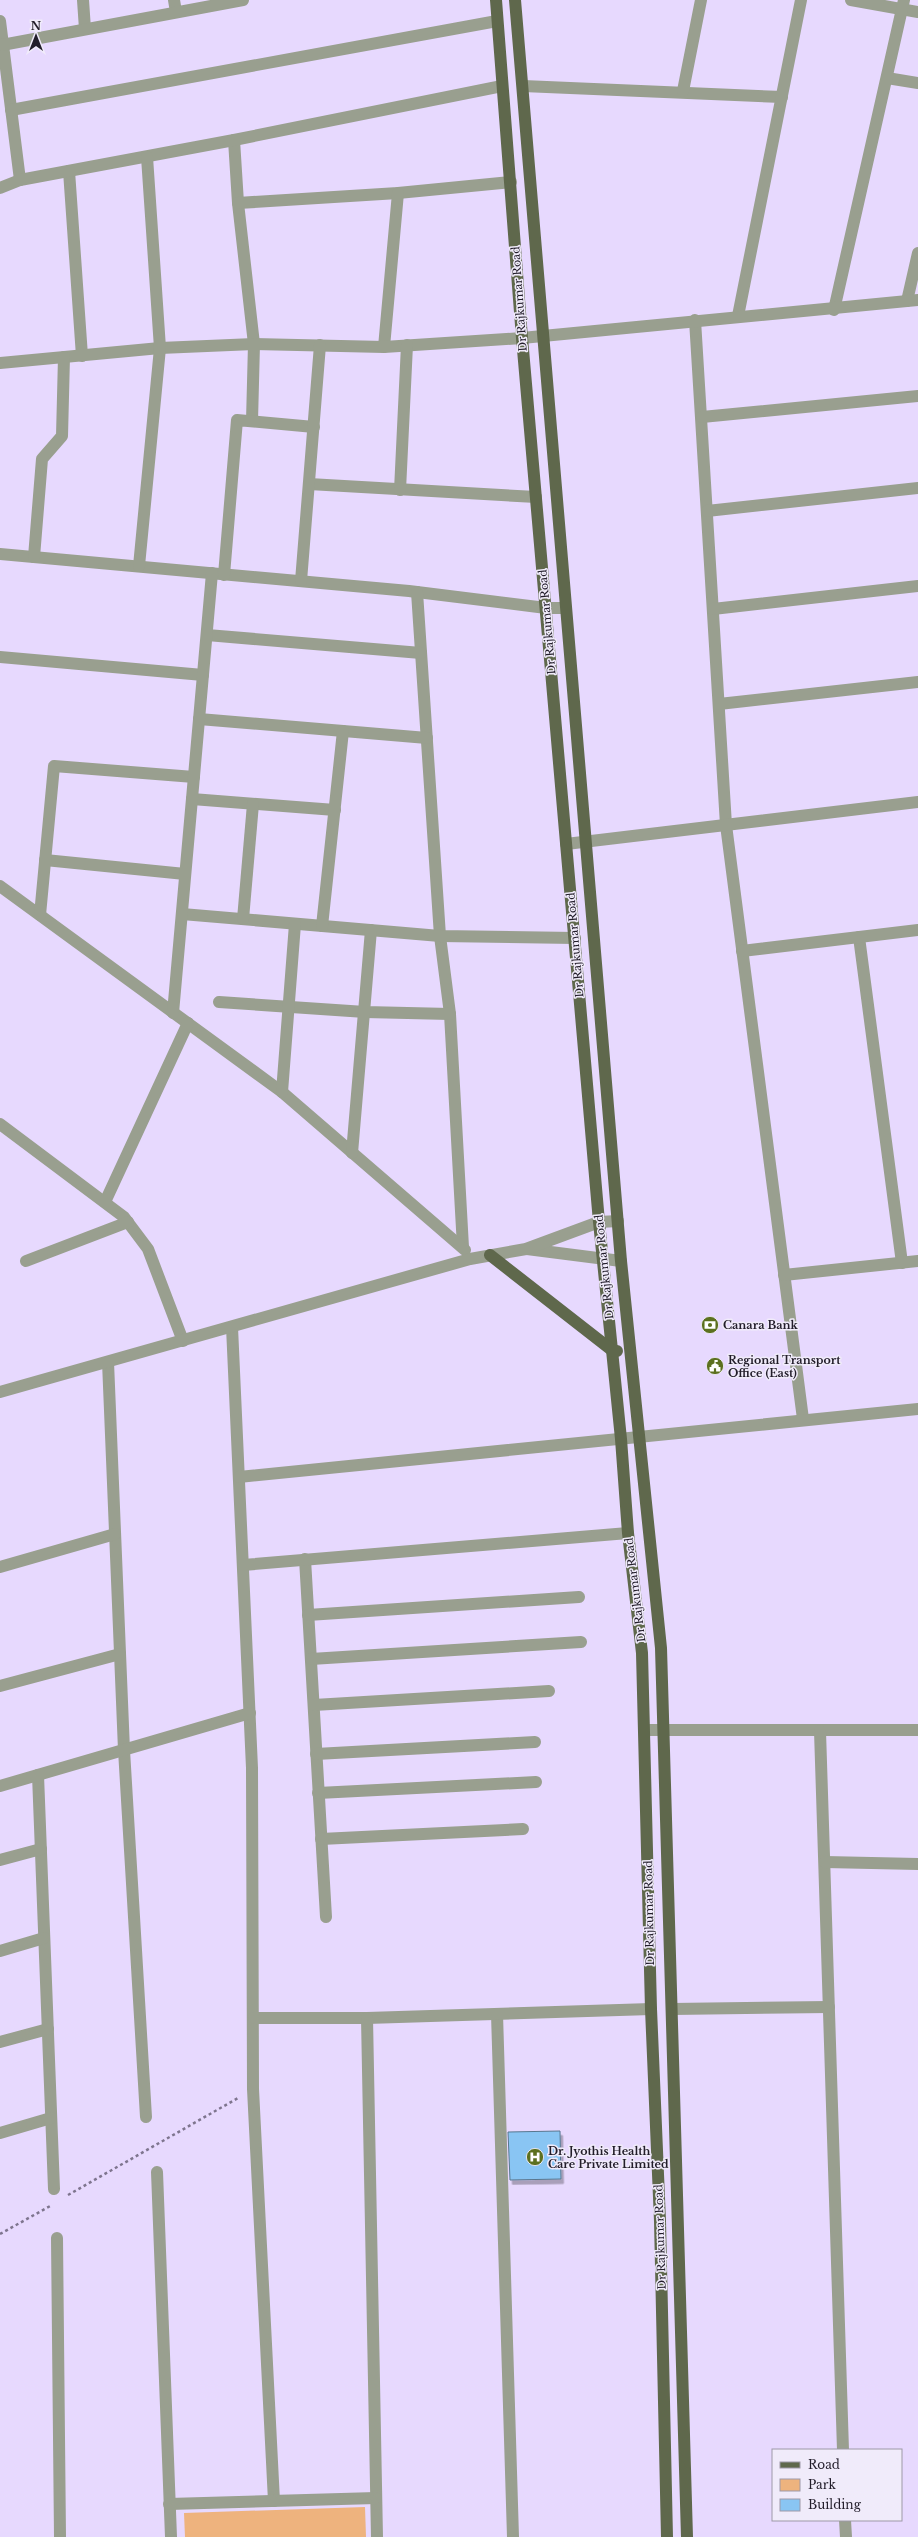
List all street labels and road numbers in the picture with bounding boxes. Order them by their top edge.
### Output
street label: Dr Rajkumar Road [508,245,530,352]
street label: Dr Rajkumar Road [535,568,559,675]
street label: Dr Rajkumar Road [563,891,587,998]
street label: Dr Rajkumar Road [591,1213,616,1320]
street label: Dr Rajkumar Road [622,1536,648,1643]
street label: Dr Rajkumar Road [641,1860,657,1966]
street label: Dr Rajkumar Road [651,2184,669,2290]

